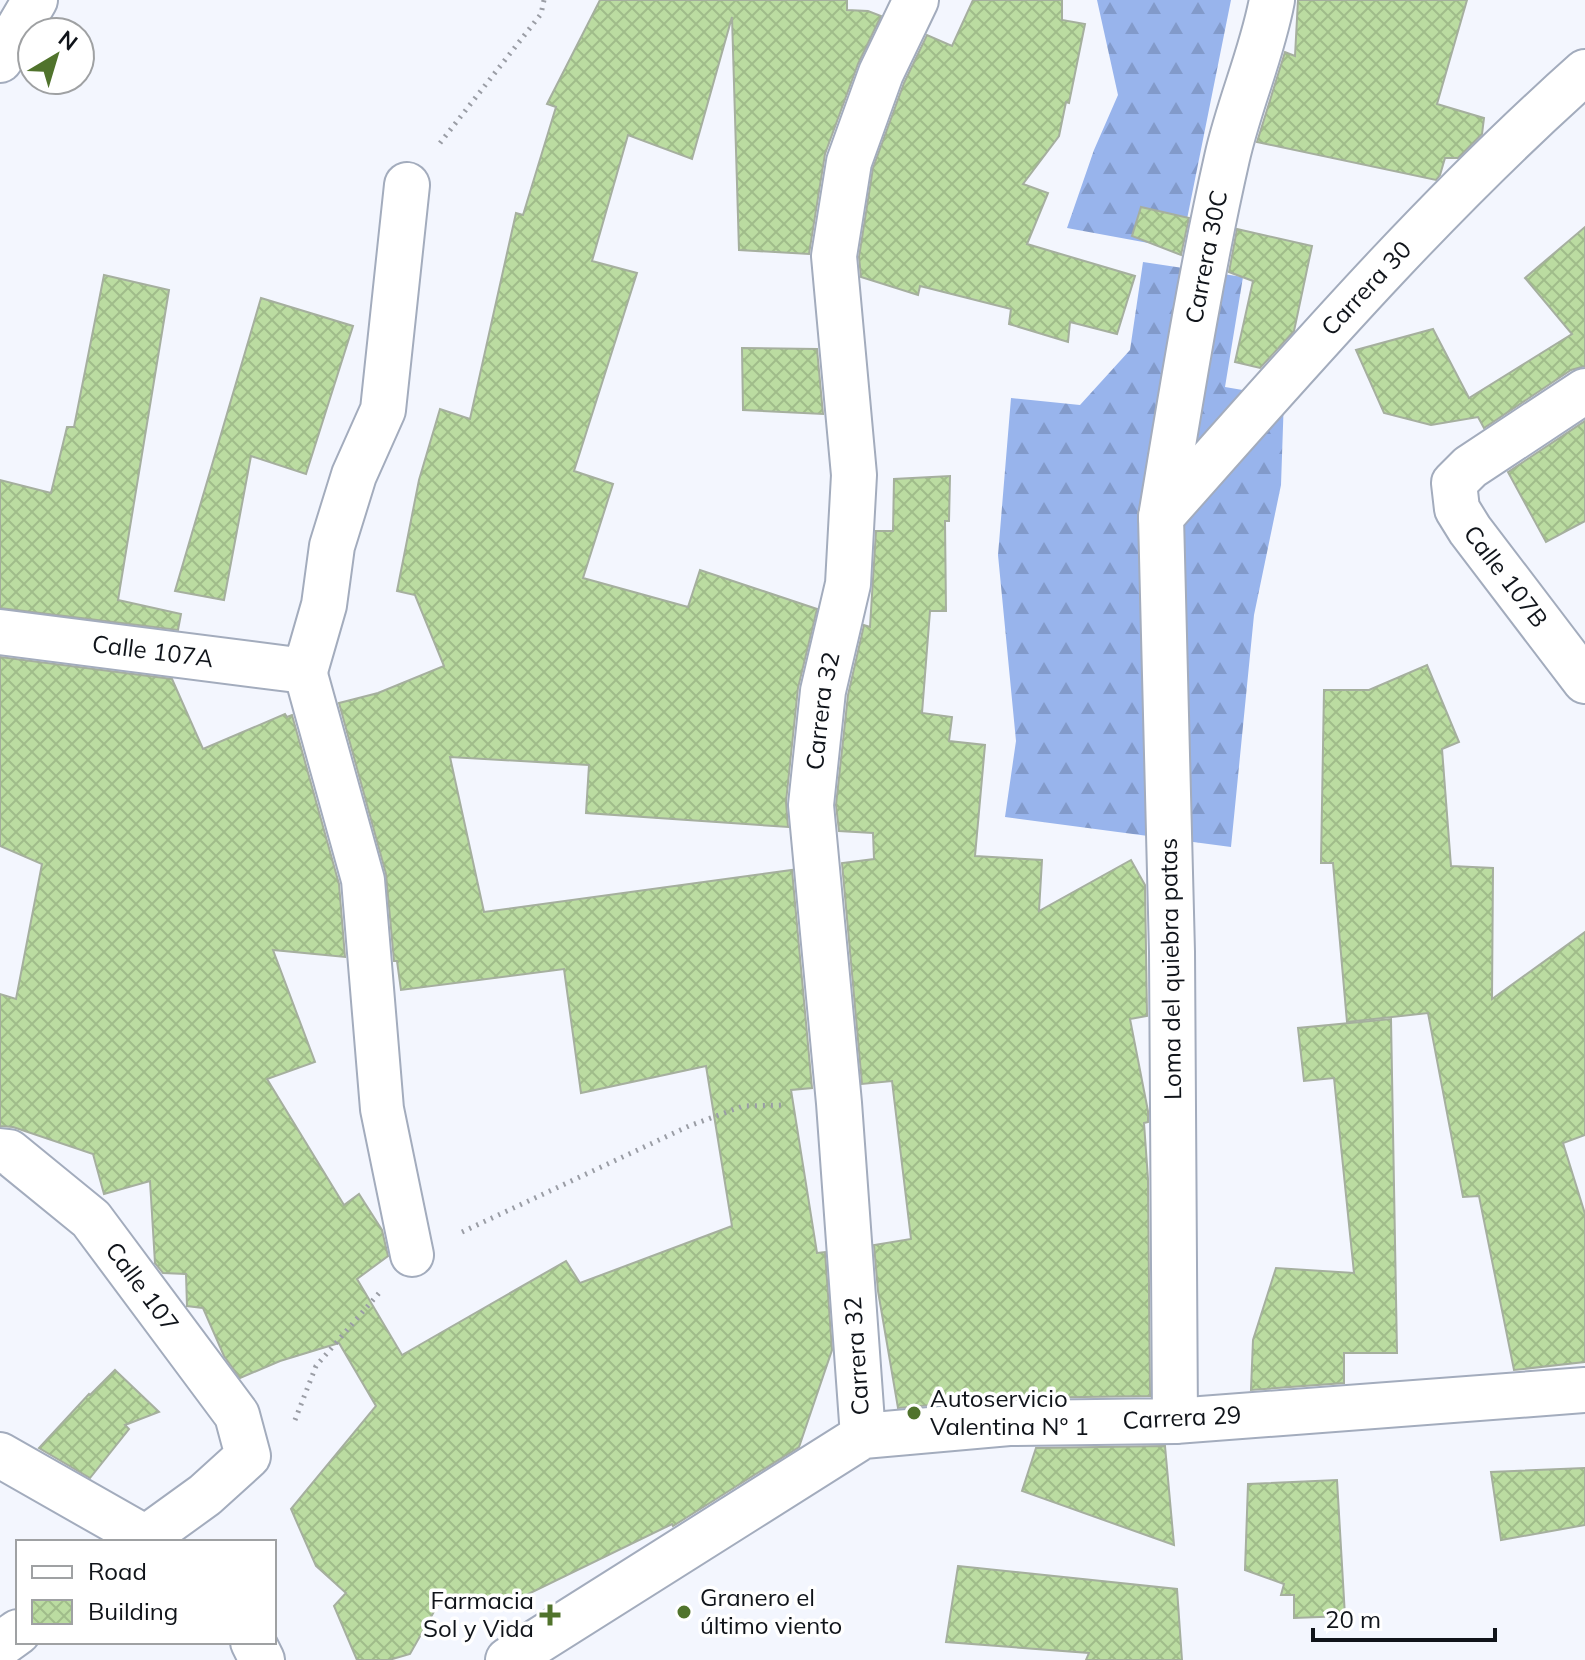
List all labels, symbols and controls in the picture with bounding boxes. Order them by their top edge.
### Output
north arrow [16,16,96,96]
text: N [53,24,83,56]
street label: Carrera 30C [1178,187,1233,326]
street label: Carrera 30 [1314,234,1417,341]
street label: Calle 107B [1458,519,1555,633]
street label: Calle 107A [90,628,216,673]
street label: Carrera 32 [799,649,846,771]
street label: Loma del quiebra patas [1153,838,1187,1100]
street label: Calle 107 [99,1236,186,1337]
street label: Carrera 32 [837,1296,875,1416]
place label: Autoservicio Valentina N° 1 [930,1383,1089,1441]
street label: Carrera 29 [1122,1399,1242,1435]
marker: Autoservicio Valentina N° 1 [905,1404,923,1422]
legend [16,1540,276,1644]
text: Road [88,1556,147,1586]
place label: Granero el último viento [700,1582,842,1640]
place label: Farmacia Sol y Vida [423,1585,534,1643]
scale bar [1313,1592,1495,1642]
text: Building [88,1596,178,1626]
marker: Granero el último viento [675,1603,693,1621]
text: 20 m [1325,1604,1381,1634]
marker: Farmacia Sol y Vida [541,1606,559,1624]

